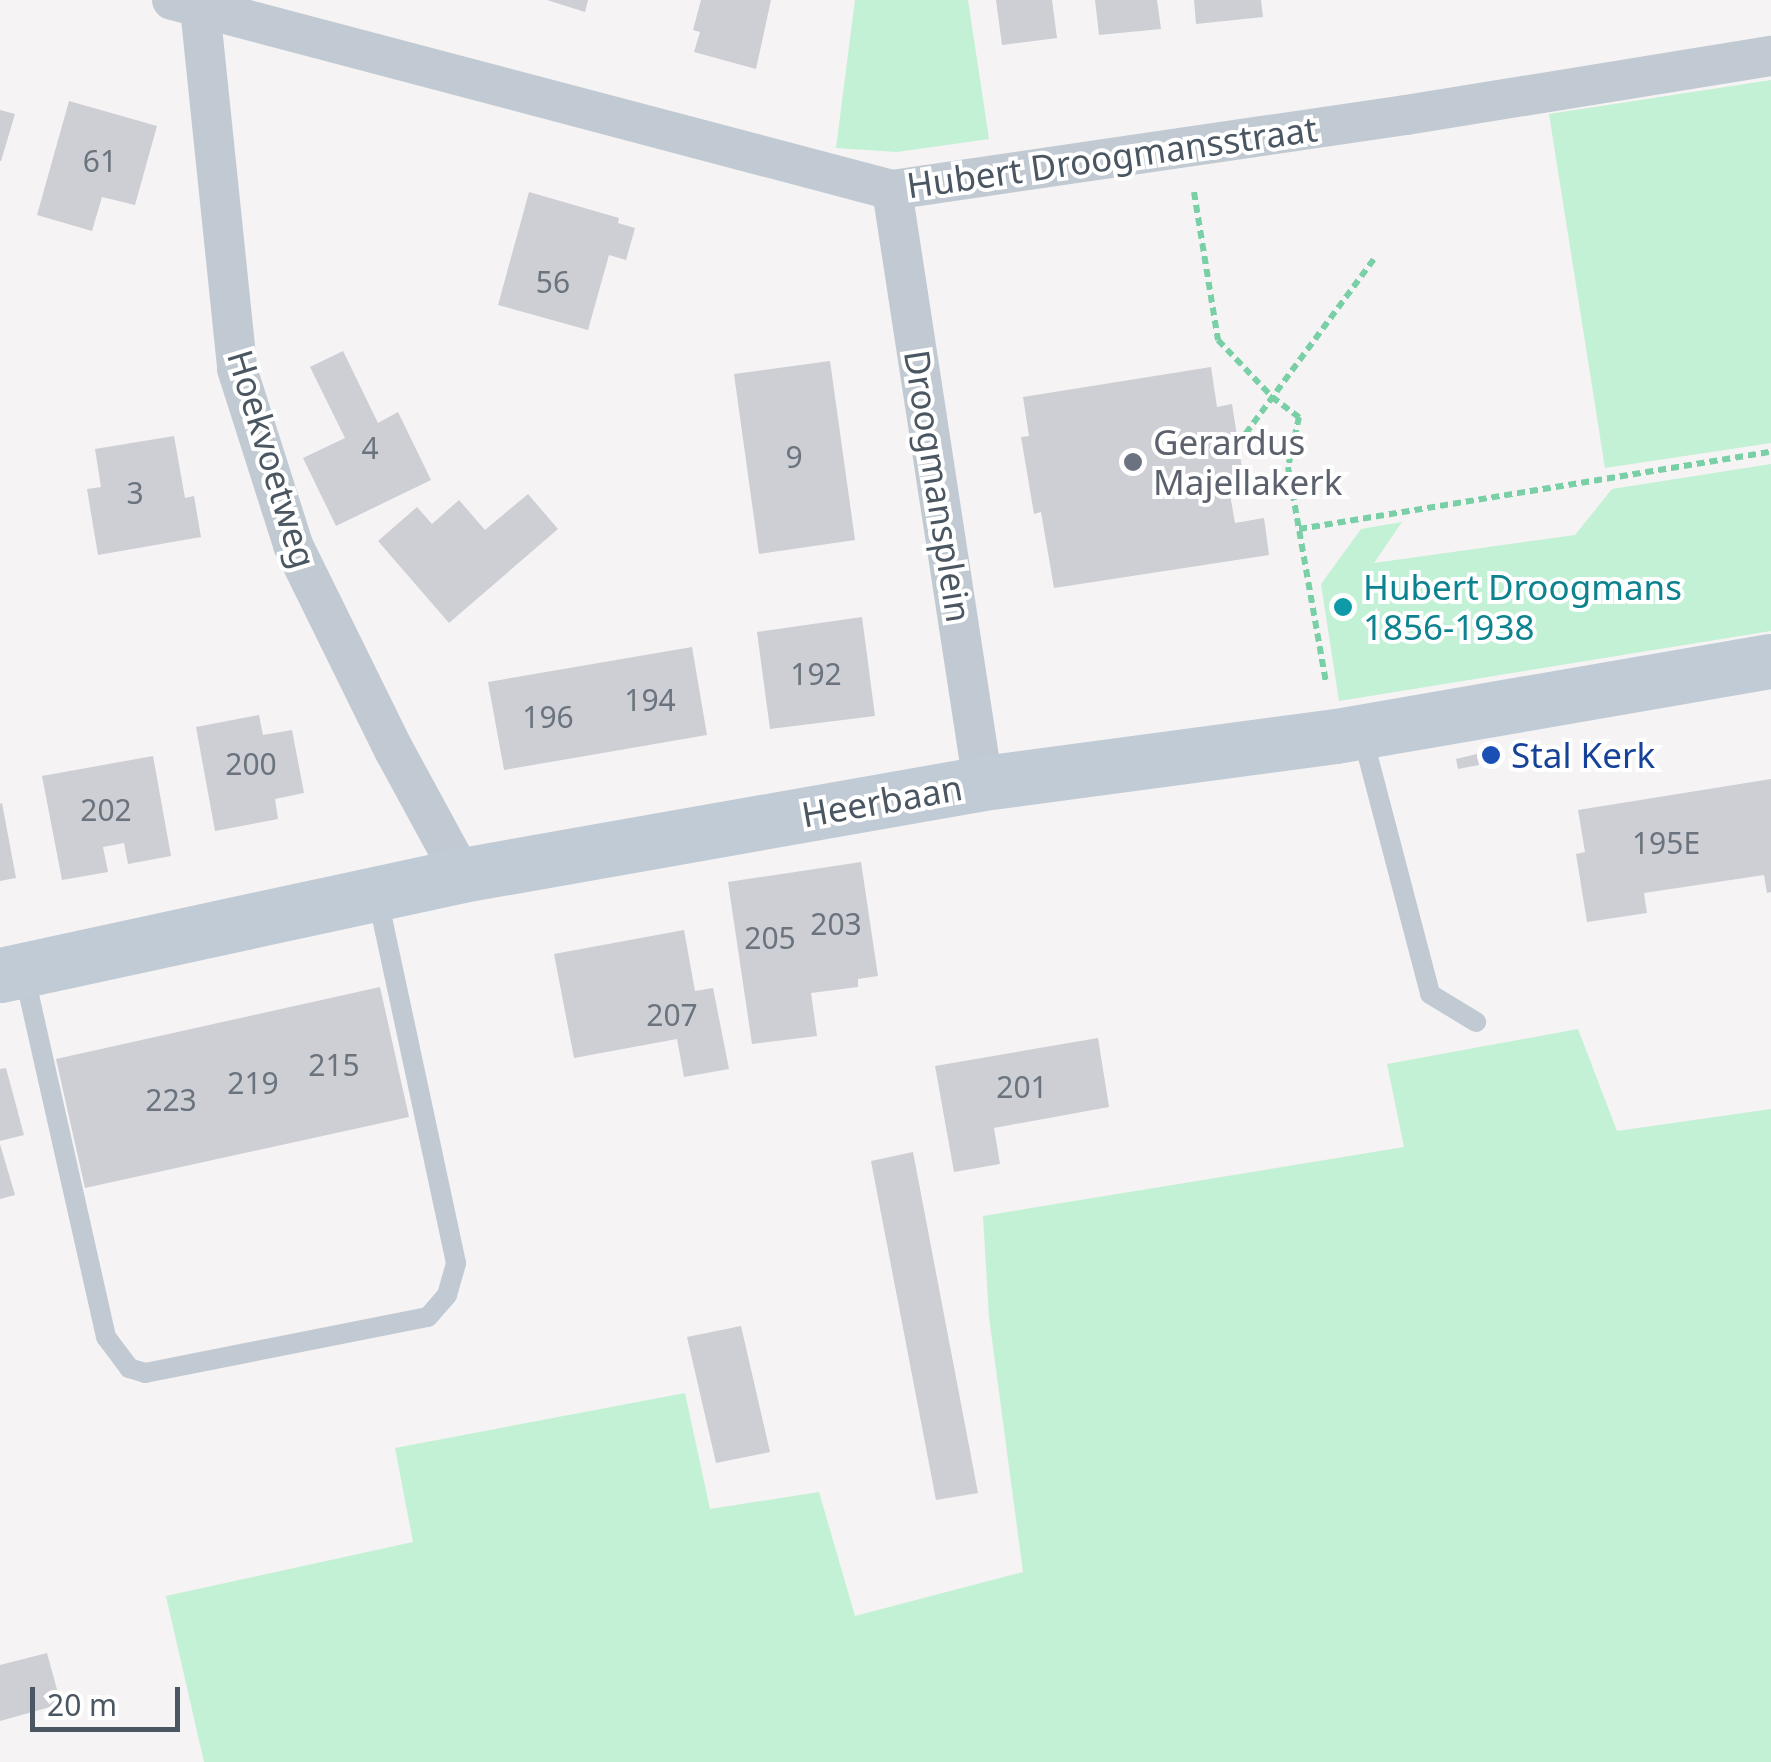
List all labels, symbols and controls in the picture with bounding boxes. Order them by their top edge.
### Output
street label: Hubert Droogmansstraat [904,107,1320,207]
house number: 61 [83,143,117,179]
house number: 56 [536,264,570,300]
street label: Hoekvoetweg [219,345,325,573]
street label: Droogmansplein [896,347,980,625]
place label: Gerardus Majellakerk [1153,421,1342,503]
house number: 4 [361,430,379,466]
house number: 9 [785,439,803,475]
marker: Gerardus Majellakerk [1122,451,1144,473]
house number: 3 [126,475,144,511]
place label: Hubert Droogmans 1856-1938 [1363,566,1682,648]
marker: Hubert Droogmans 1856-1938 [1332,596,1354,618]
house number: 192 [790,656,842,692]
house number: 194 [624,682,676,718]
house number: 196 [522,699,574,735]
place label: Stal Kerk [1511,734,1655,776]
marker: Stal Kerk [1480,744,1502,766]
house number: 200 [225,746,277,782]
street label: Heerbaan [798,766,966,836]
house number: 202 [80,792,132,828]
house number: 195E [1632,825,1700,861]
house number: 203 [810,906,862,942]
house number: 205 [744,920,796,956]
house number: 207 [646,997,698,1033]
house number: 215 [308,1047,360,1083]
house number: 219 [227,1065,279,1101]
house number: 201 [996,1069,1048,1105]
house number: 223 [145,1082,197,1118]
scale bar [35,1667,185,1729]
text: 20 m [47,1684,117,1725]

